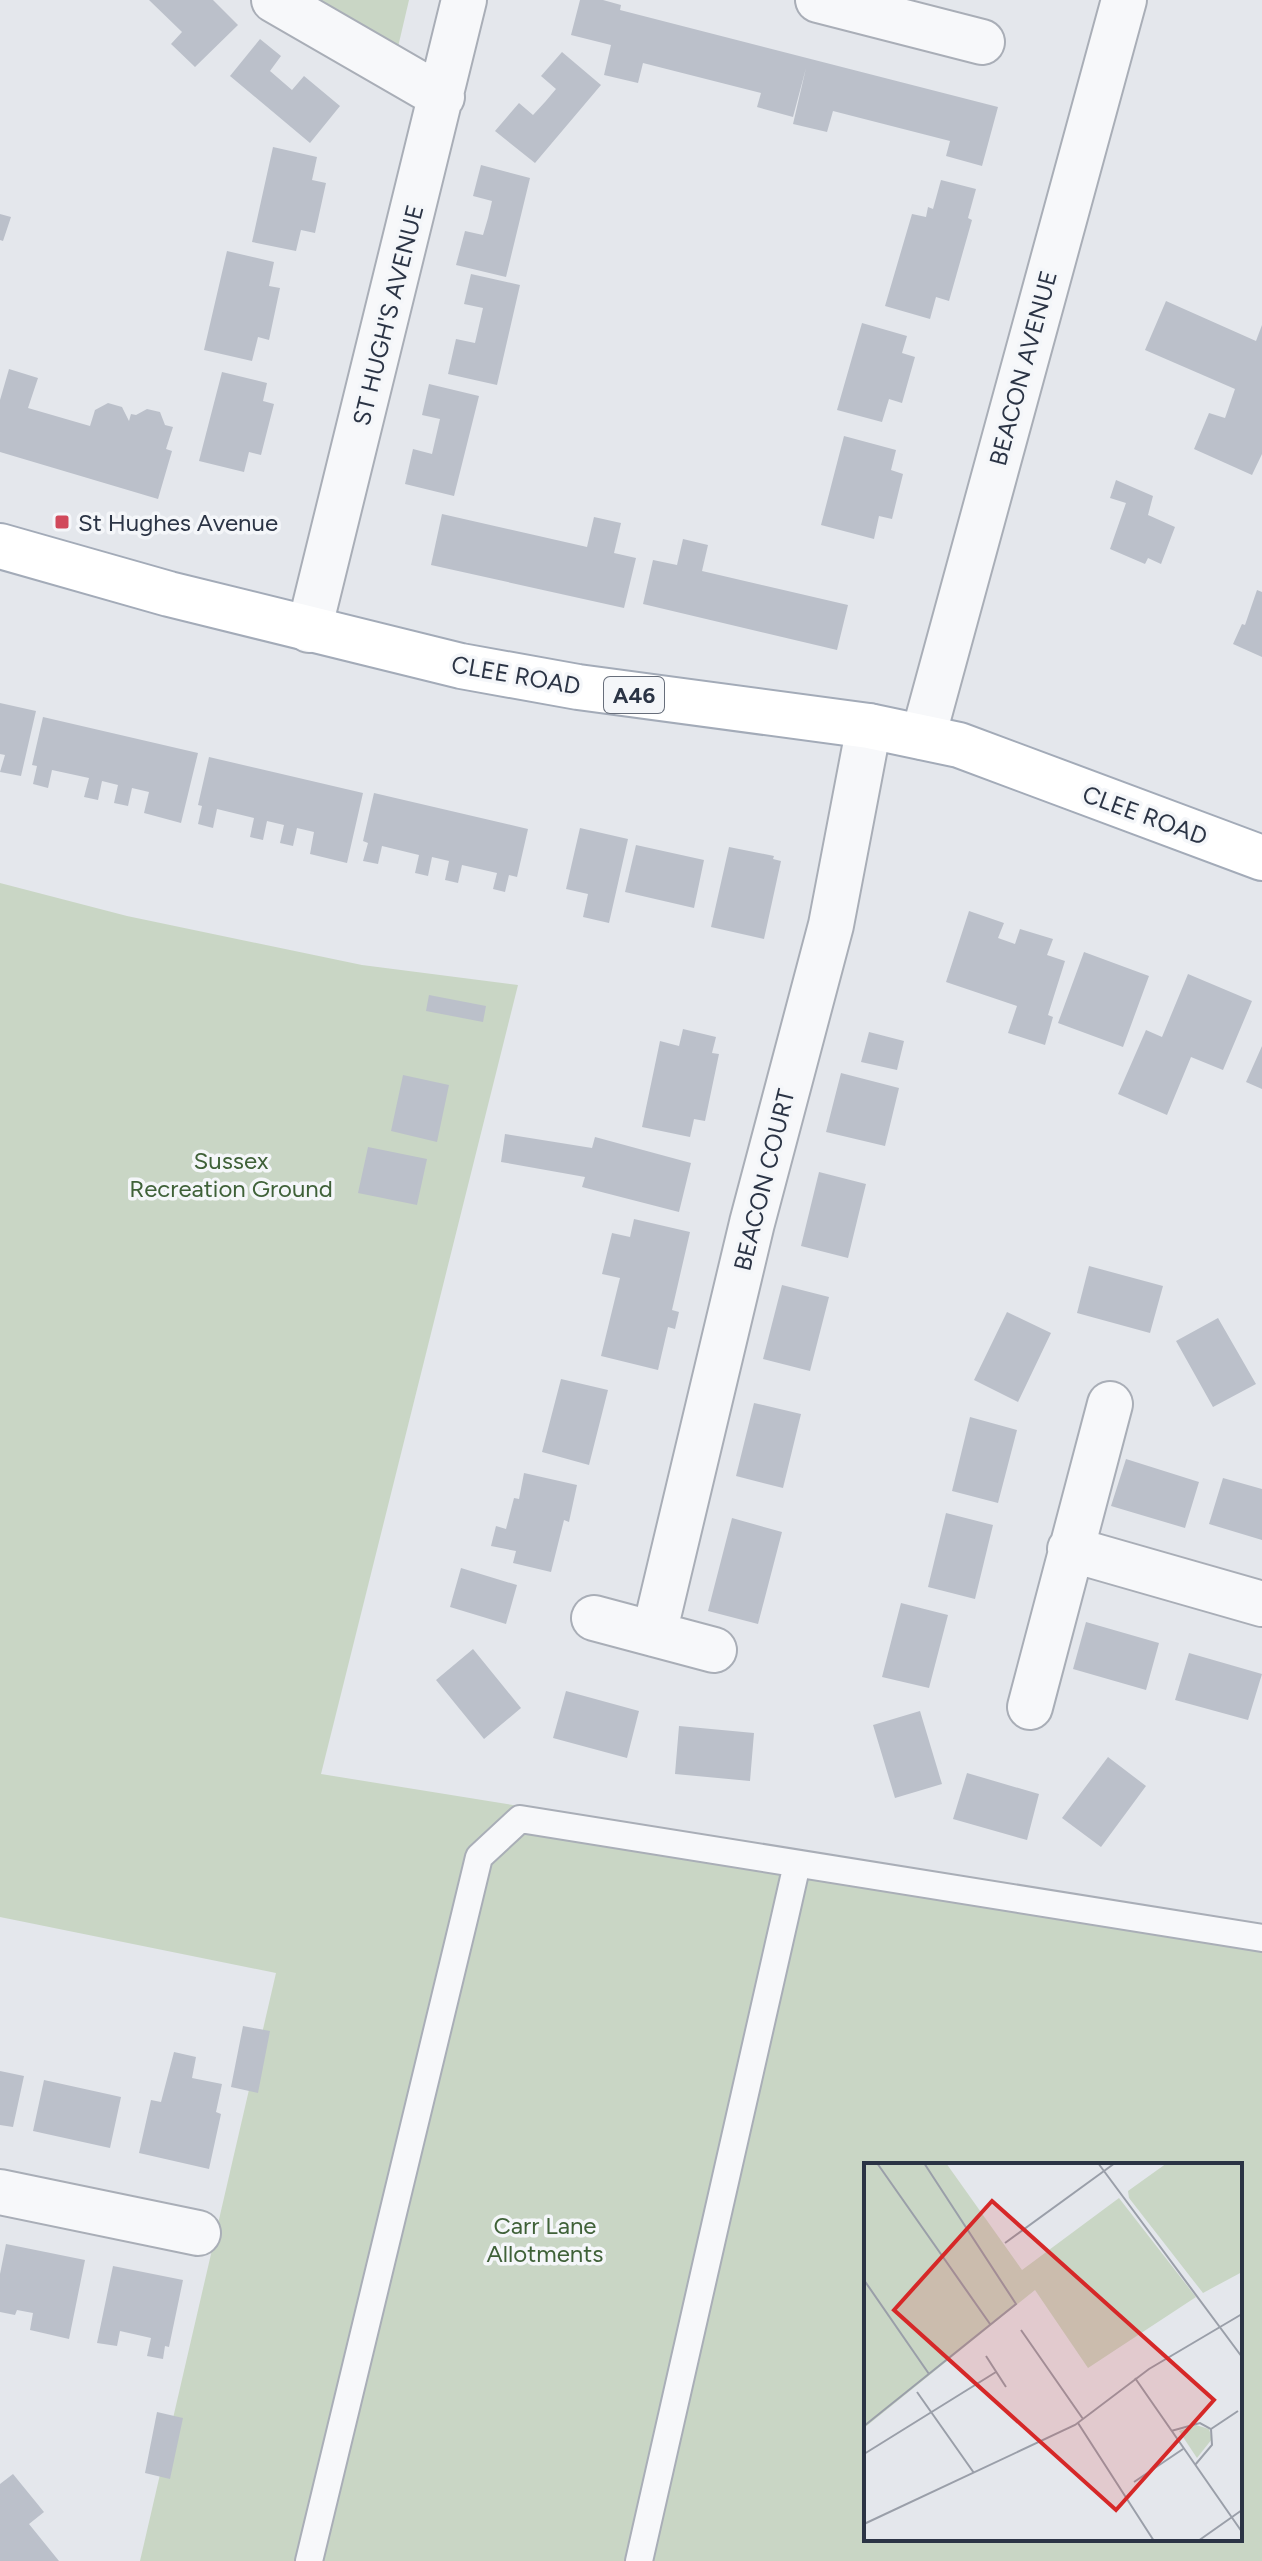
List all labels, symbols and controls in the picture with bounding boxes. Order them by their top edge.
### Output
street label: ST HUGH'S AVENUE [347,202,429,428]
street label: BEACON AVENUE [983,267,1063,469]
place label: St Hughes Avenue [78,508,278,537]
marker: St Hughes Avenue [53,513,71,531]
street label: CLEE ROAD [449,649,583,701]
road number: A46 [604,677,664,713]
street label: CLEE ROAD [1079,779,1211,851]
street label: BEACON COURT [727,1086,801,1274]
park label: Sussex Recreation Ground [129,1146,333,1203]
inset map [864,2163,1242,2541]
park label: Carr Lane Allotments [487,2211,603,2268]

